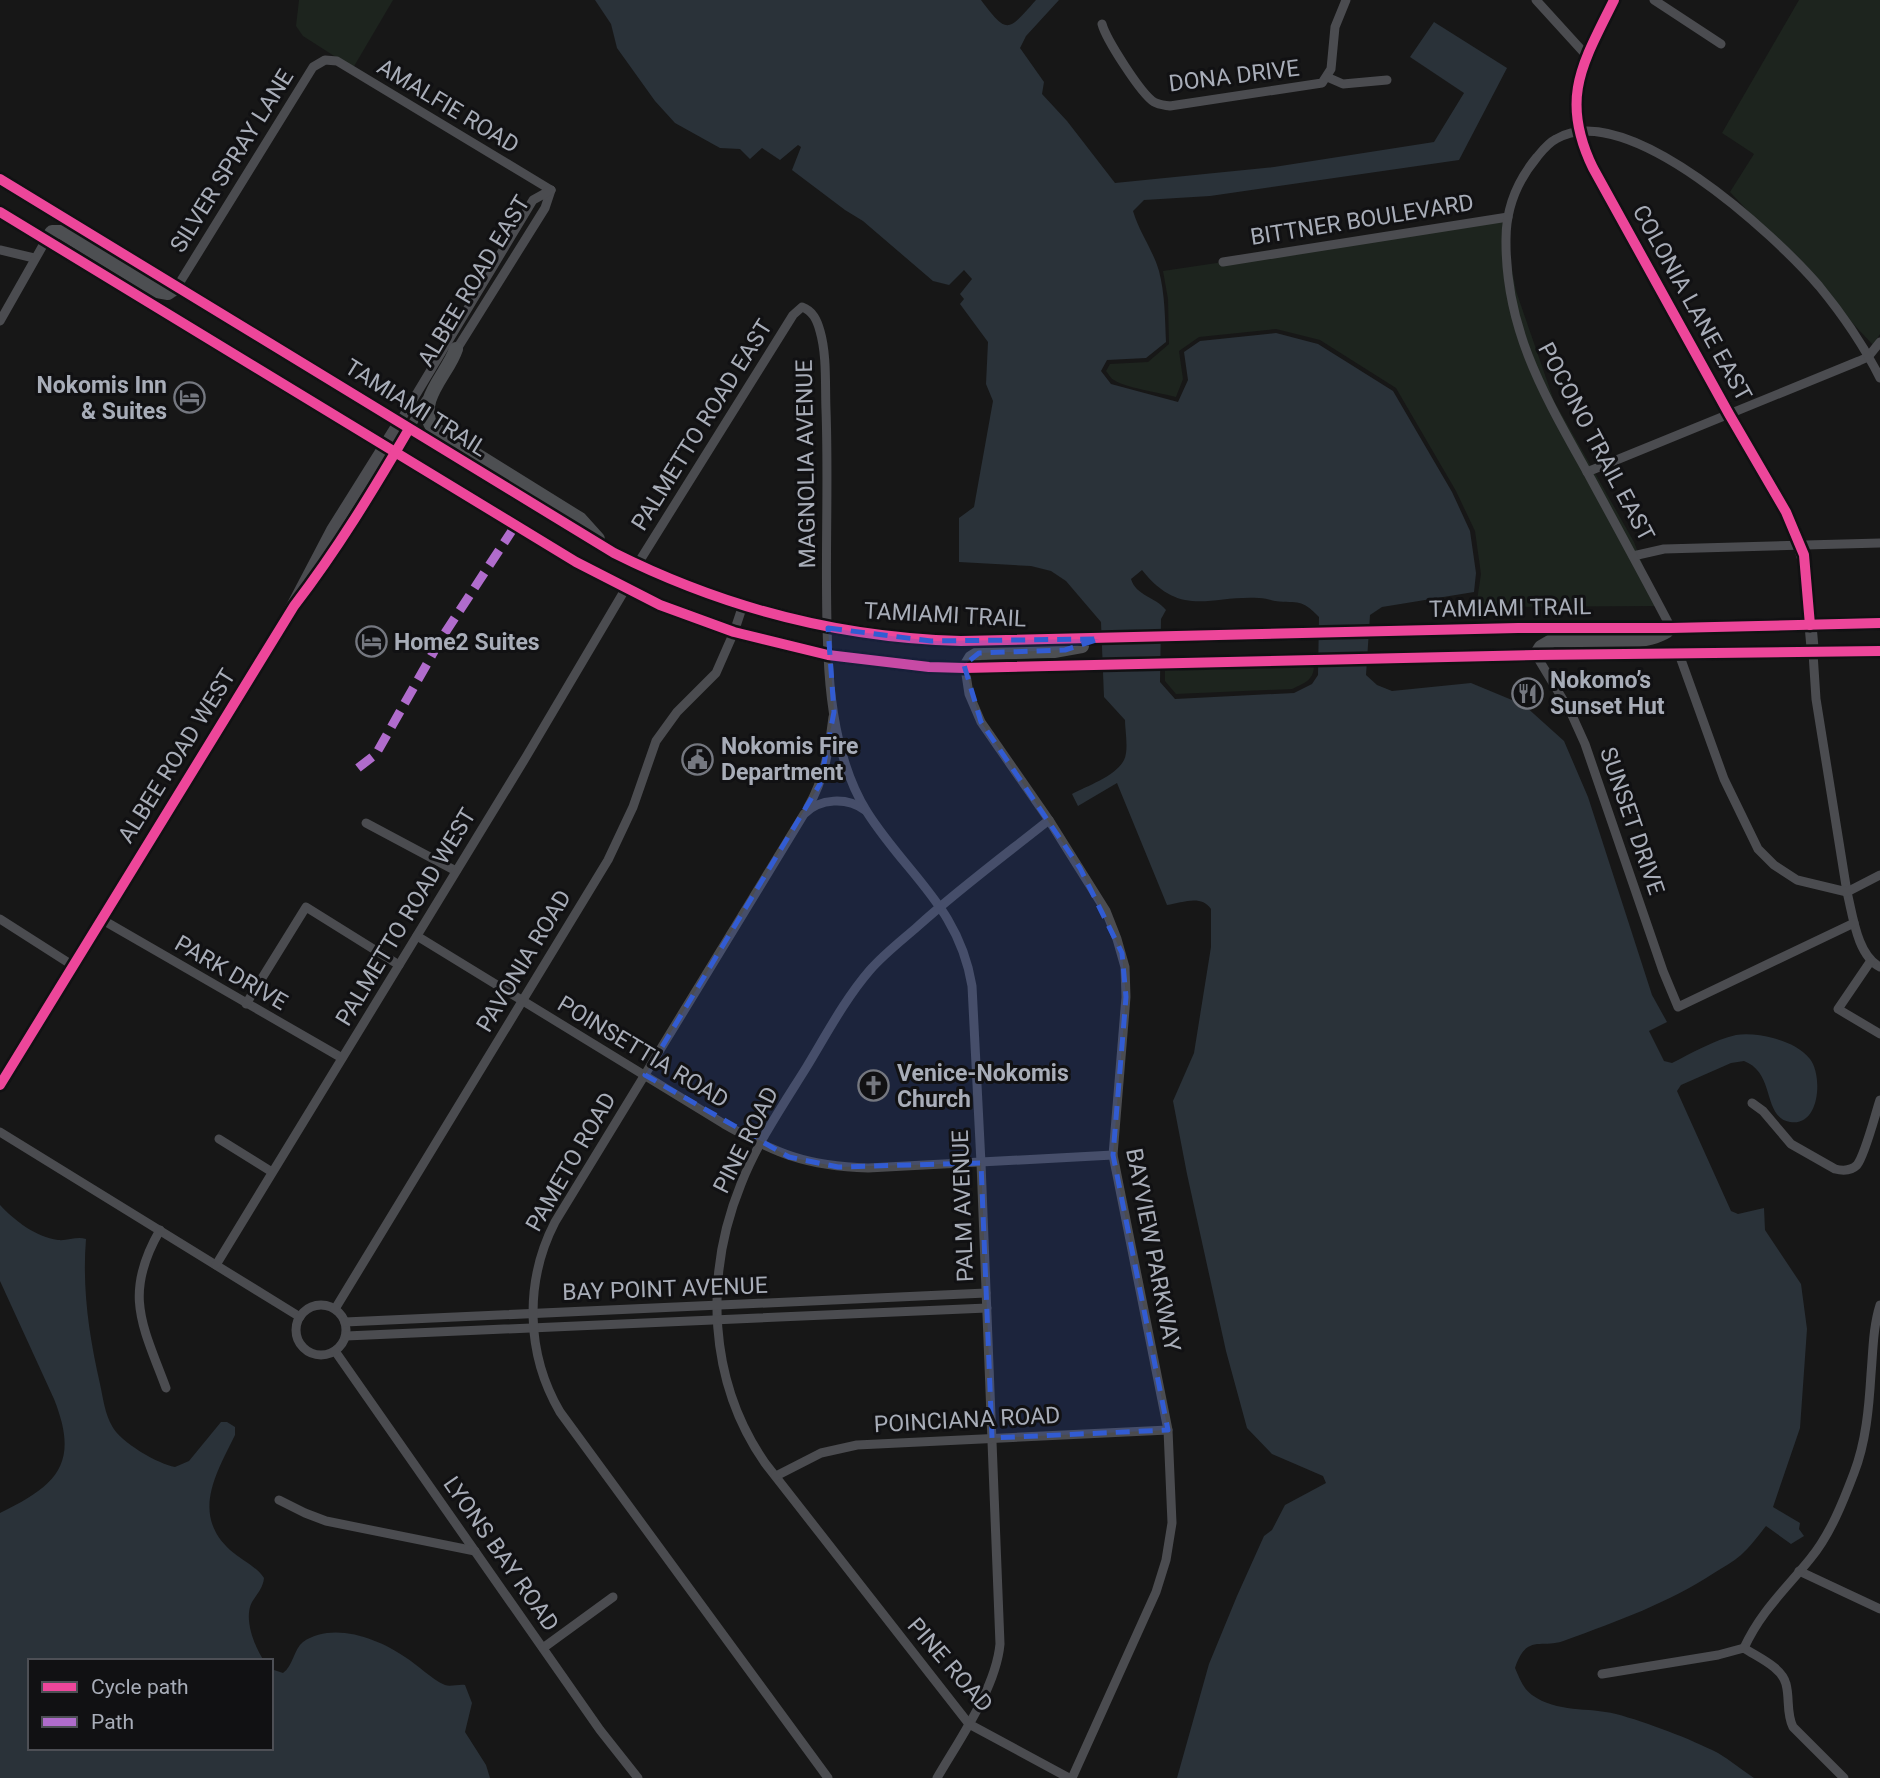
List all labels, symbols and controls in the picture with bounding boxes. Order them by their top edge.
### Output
street label: AMALFIE ROAD [372,53,524,159]
street label: DONA DRIVE [1167,55,1301,97]
street label: SILVER SPRAY LANE [165,64,299,258]
street label: BITTNER BOULEVARD [1248,189,1476,251]
street label: ALBEE ROAD EAST [412,190,536,371]
street label: COLONIA LANE EAST [1627,200,1757,406]
street label: PALMETTO ROAD EAST [626,314,778,535]
street label: POCONO TRAIL EAST [1532,338,1660,546]
street label: TAMIAMI TRAIL [340,353,492,463]
street label: MAGNOLIA AVENUE [791,359,821,569]
place label: Nokomis Inn & Suites [36,372,167,425]
hotel icon: Nokomis Inn & Suites [173,381,207,415]
street label: TAMIAMI TRAIL [1429,593,1591,623]
street label: TAMIAMI TRAIL [863,597,1027,633]
hotel icon: Home2 Suites [354,625,388,659]
place label: Home2 Suites [394,629,540,656]
street label: ALBEE ROAD WEST [113,664,242,848]
place label: Nokomo’s Sunset Hut [1550,667,1665,720]
restaurant icon: Nokomo’s Sunset Hut [1510,676,1544,710]
place label: Nokomis Fire Department [721,733,858,786]
public building icon: Nokomis Fire Department [681,742,715,776]
street label: SUNSET DRIVE [1594,744,1670,898]
street label: PALMETTO ROAD WEST [330,803,482,1031]
street label: PAVONIA ROAD [471,885,577,1037]
street label: PARK DRIVE [170,930,292,1016]
street label: POINSETTIA ROAD [553,990,733,1114]
place label: Venice-Nokomis Church [897,1060,1069,1113]
church icon: Venice-Nokomis Church [857,1069,891,1103]
street label: PINE ROAD [708,1082,784,1198]
street label: PAMETO ROAD [520,1088,622,1236]
street label: PALM AVENUE [947,1129,979,1283]
street label: BAYVIEW PARKWAY [1120,1146,1186,1354]
street label: BAY POINT AVENUE [562,1272,768,1306]
street label: POINCIANA ROAD [873,1402,1061,1438]
street label: LYONS BAY ROAD [438,1472,564,1636]
street label: PINE ROAD [902,1612,998,1718]
legend [28,1659,273,1750]
text: Cycle path [91,1675,189,1699]
text: Path [91,1710,134,1734]

